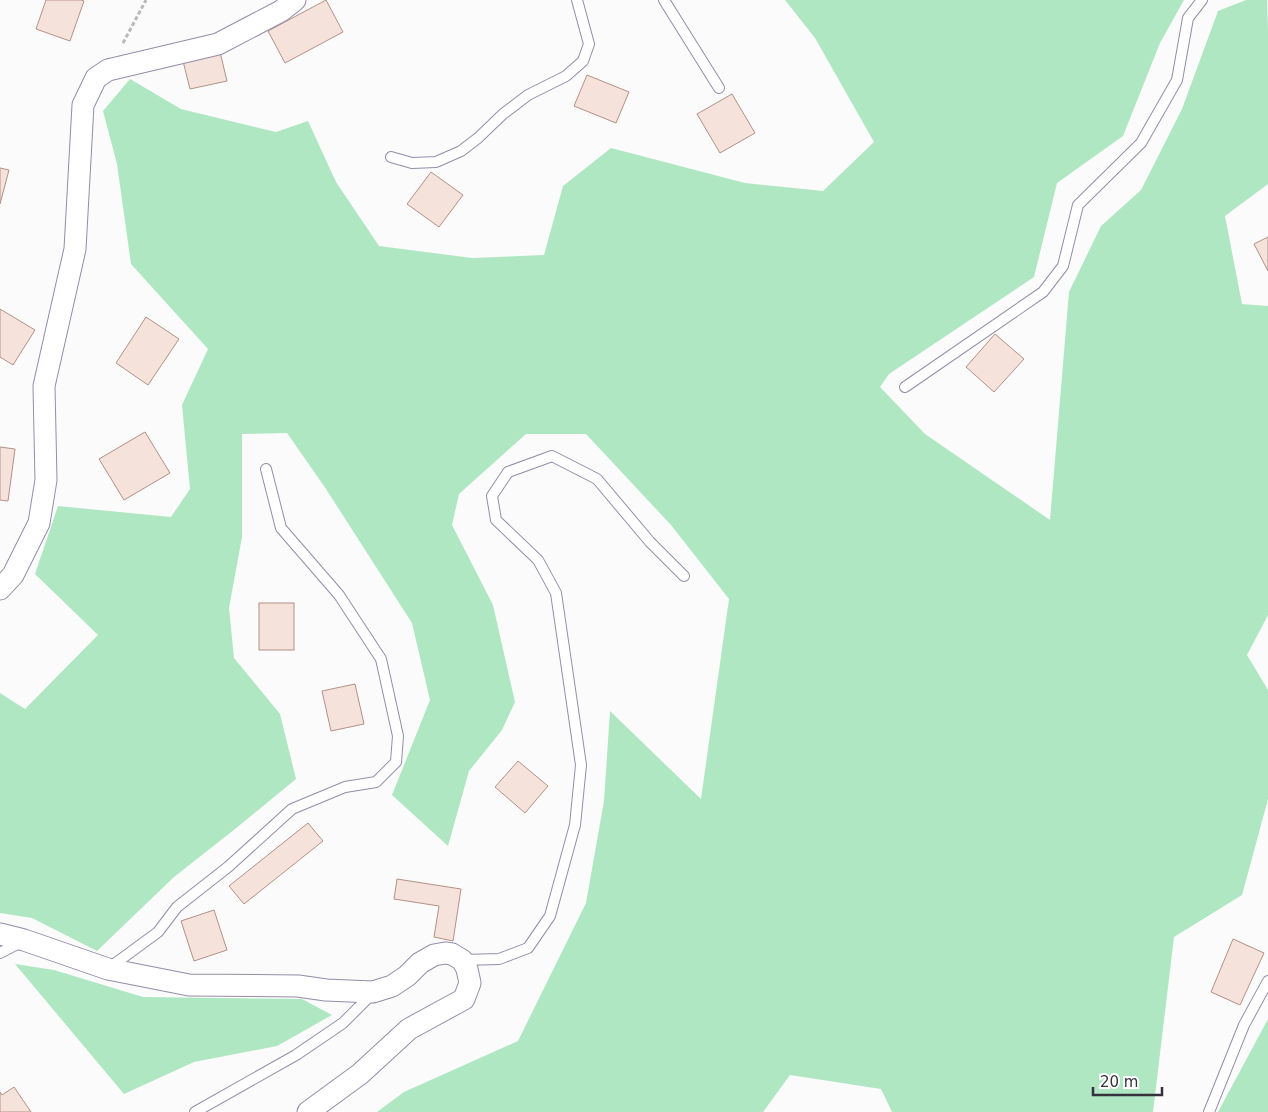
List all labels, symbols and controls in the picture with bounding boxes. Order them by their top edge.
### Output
scale bar [1093,1064,1162,1096]
text: 20 m [1100,1073,1138,1091]

